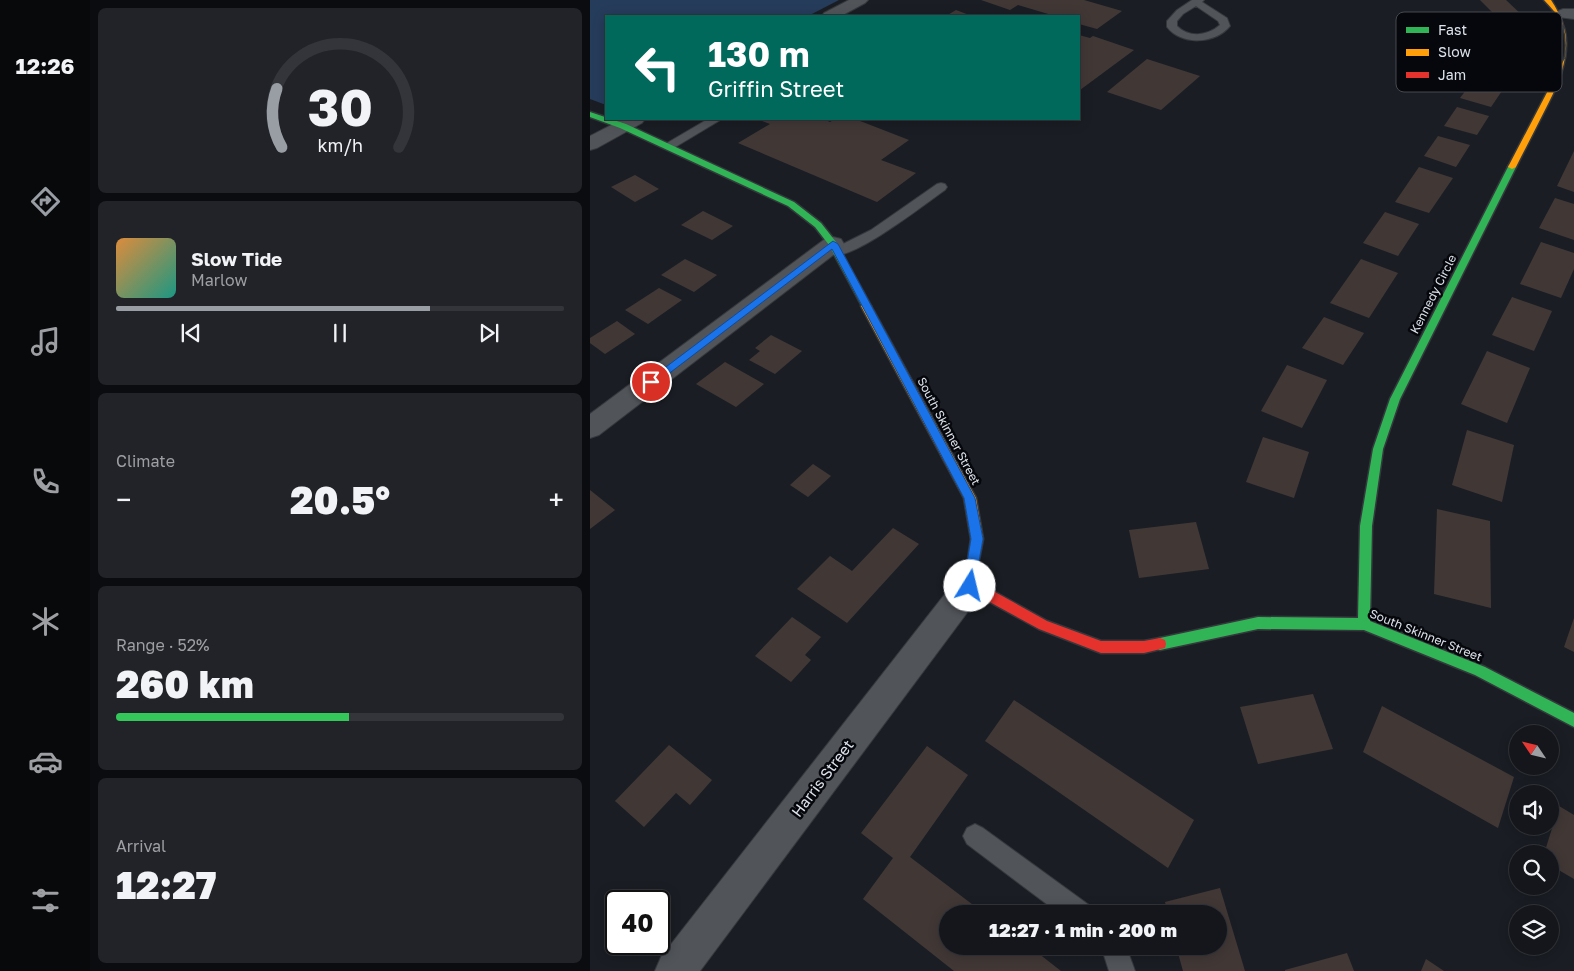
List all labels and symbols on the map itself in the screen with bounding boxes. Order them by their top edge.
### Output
legend [1396,12,1562,92]
text: Fast [1438,21,1467,38]
text: Slow [1438,43,1471,60]
text: Jam [1438,66,1466,83]
street label: Kennedy Circle [1407,252,1459,336]
pin [630,361,672,403]
street label: South Skinner Street [914,375,984,488]
position arrow [943,559,995,611]
street label: South Skinner Street [1368,606,1485,664]
north arrow [1509,725,1559,775]
street label: Harris Street [787,736,857,820]
speed limit sign: 40 [605,890,670,955]

